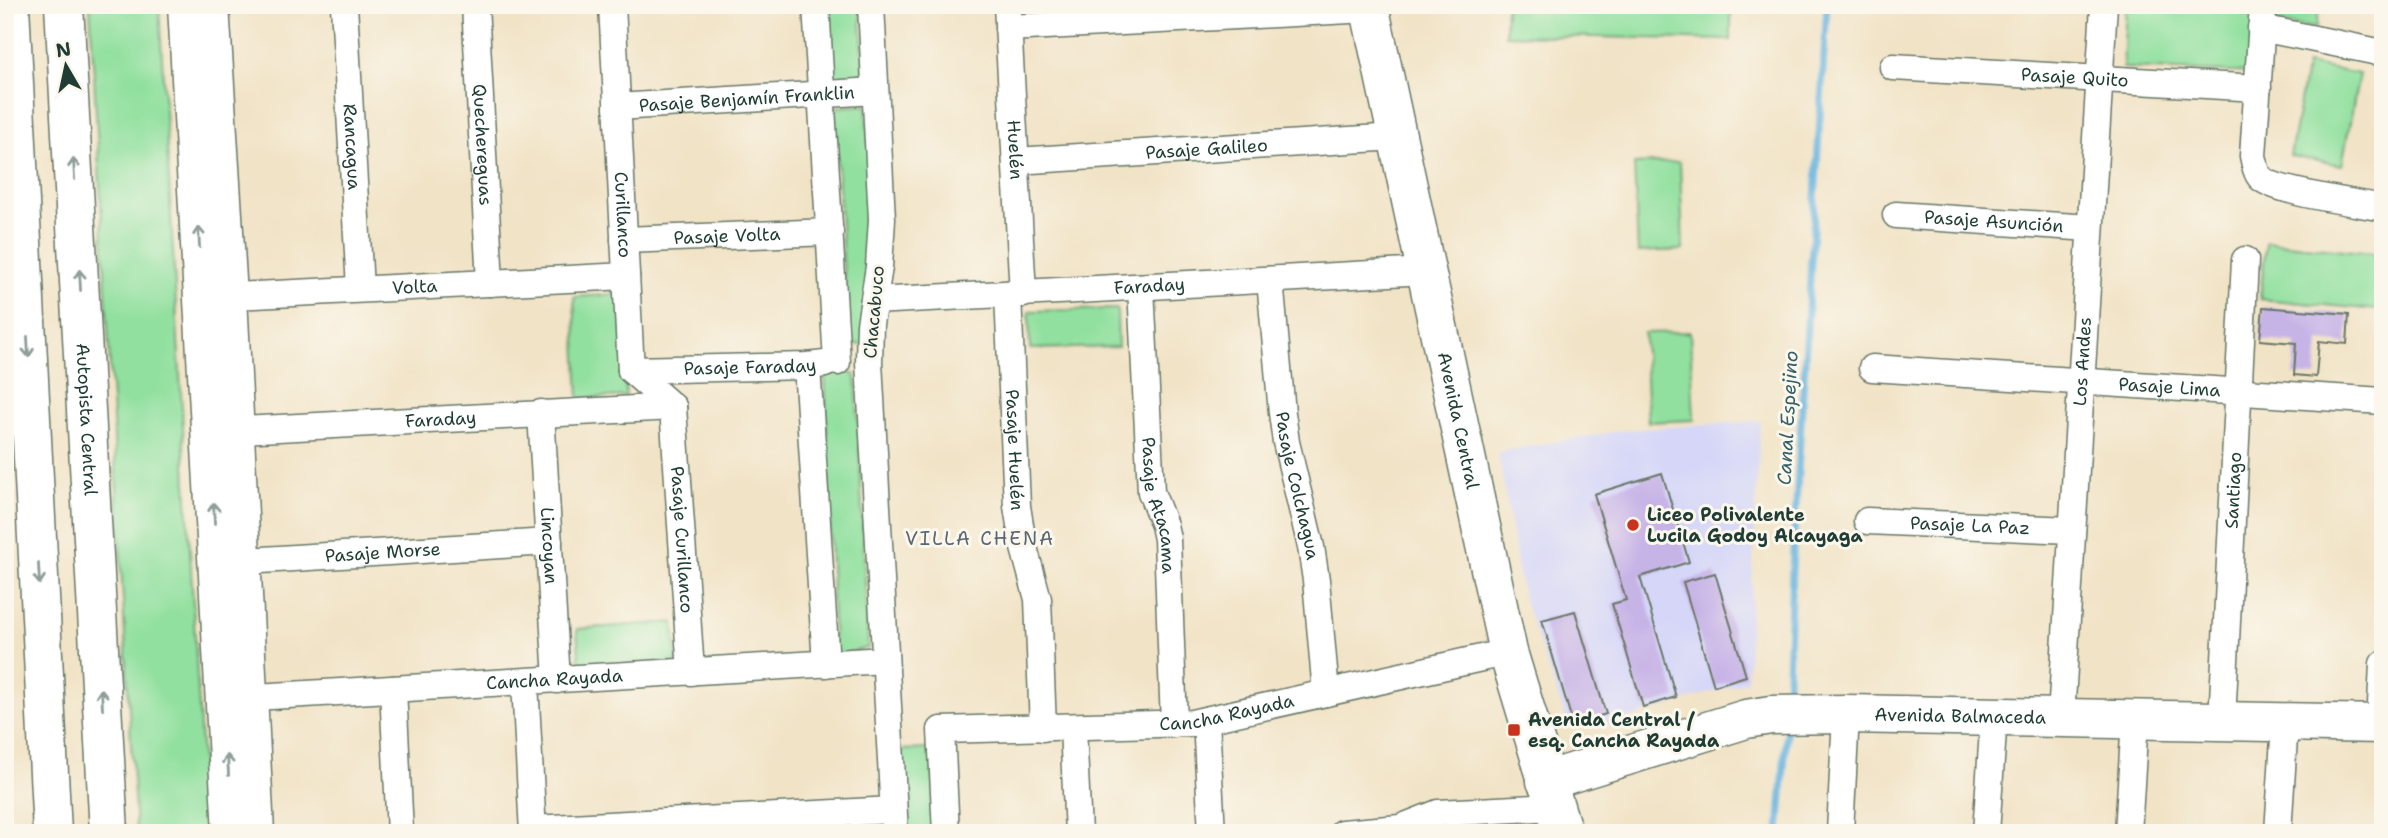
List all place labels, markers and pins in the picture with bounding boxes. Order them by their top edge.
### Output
place label: Liceo Polivalente Lucila Godoy Alcayaga [1647,503,1864,548]
marker: Liceo Polivalente Lucila Godoy Alcayaga [1625,517,1641,533]
place label: Avenida Central / esq. Cancha Rayada [1528,708,1720,753]
marker: Avenida Central / esq. Cancha Rayada [1506,722,1522,738]

